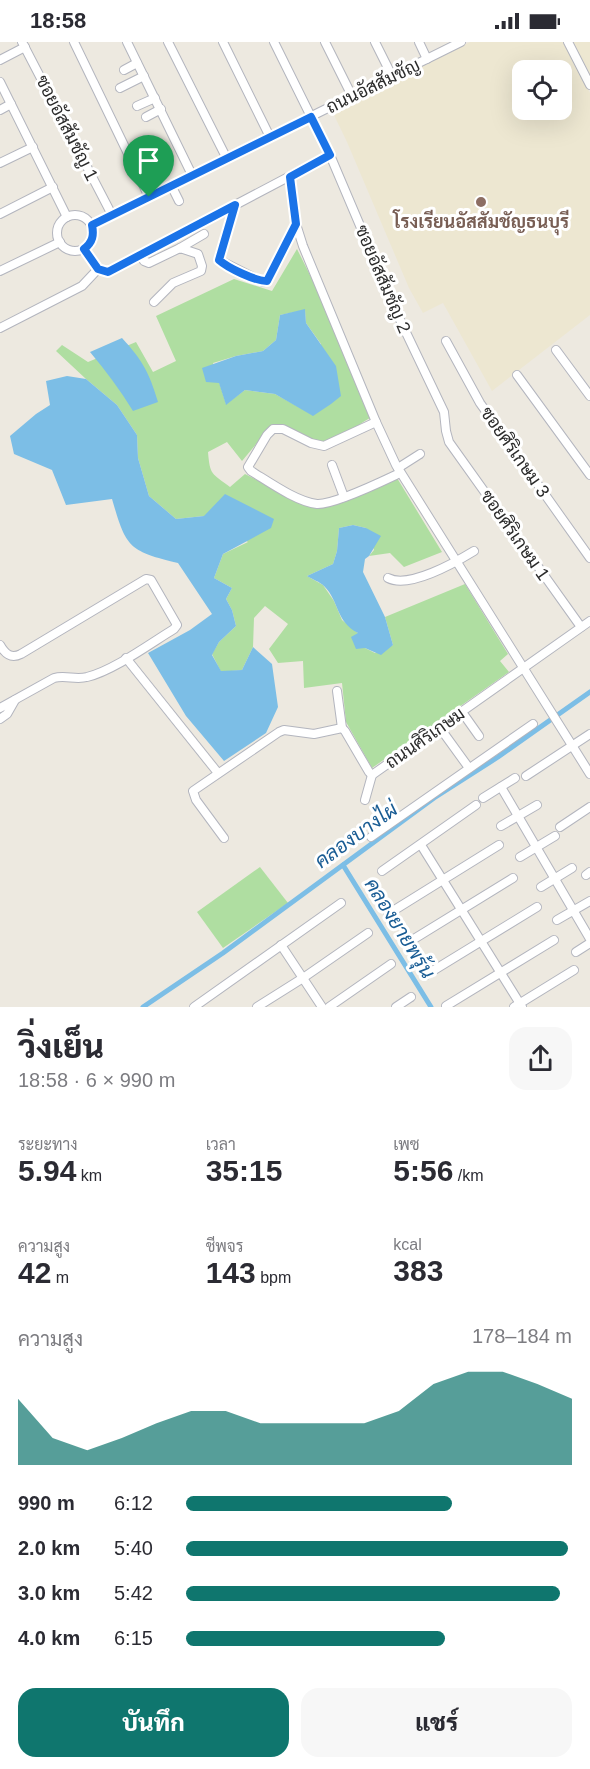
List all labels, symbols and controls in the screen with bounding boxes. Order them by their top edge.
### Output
text: 18:58 [30,8,86,33]
street label: ถนนอัสสัมชัญ [322,54,424,118]
map controls [512,60,572,120]
button: locate [512,60,572,120]
street label: ซอยอัสสัมชัญ 1 [31,72,103,184]
pin [123,135,174,197]
icon: arrive [132,144,165,177]
marker: โรงเรียนอัสสัมชัญธนบุรี [474,195,488,209]
place label: โรงเรียนอัสสัมชัญธนบุรี [392,209,569,236]
street label: ซอยอัสสัมชัญ 2 [350,222,416,336]
street label: ซอยศิริเกษม 3 [476,402,554,501]
street label: ซอยศิริเกษม 1 [476,485,554,584]
street label: ถนนศิริเกษม [381,703,468,773]
water label: คลองบางไผ่ [309,796,402,872]
water label: คลองยายพรุ้น [358,873,441,984]
button: share [509,1027,572,1090]
text: วิ่งเย็น [18,1028,104,1065]
text: 18:58 · 6 × 990 m [18,1069,175,1091]
text: ระยะทาง [18,1136,78,1153]
text: เวลา [206,1136,236,1153]
text: เพซ [393,1136,420,1153]
text: 5.94 [18,1154,76,1187]
text: 35:15 [206,1154,282,1187]
text: 5:56 [393,1154,453,1187]
text: km [76,1167,102,1184]
text: /km [453,1167,484,1184]
text: kcal [393,1236,422,1253]
text: ความสูง [18,1238,70,1255]
text: ชีพจร [206,1238,244,1255]
text: 383 [393,1254,443,1287]
text: 42 [18,1256,51,1289]
text: 143 [206,1256,256,1289]
text: m [51,1269,69,1286]
text: bpm [256,1269,291,1286]
text: 178–184 m [472,1325,572,1347]
text: ความสูง [18,1328,83,1350]
text: 990 m [18,1492,75,1514]
text: 6:12 [114,1492,153,1514]
text: 2.0 km [18,1537,80,1559]
text: 5:40 [114,1537,153,1559]
text: 3.0 km [18,1582,80,1604]
text: 5:42 [114,1582,153,1604]
text: 4.0 km [18,1627,80,1649]
text: 6:15 [114,1627,153,1649]
button: บันทึก [18,1688,289,1757]
button: แชร์ [301,1688,572,1757]

